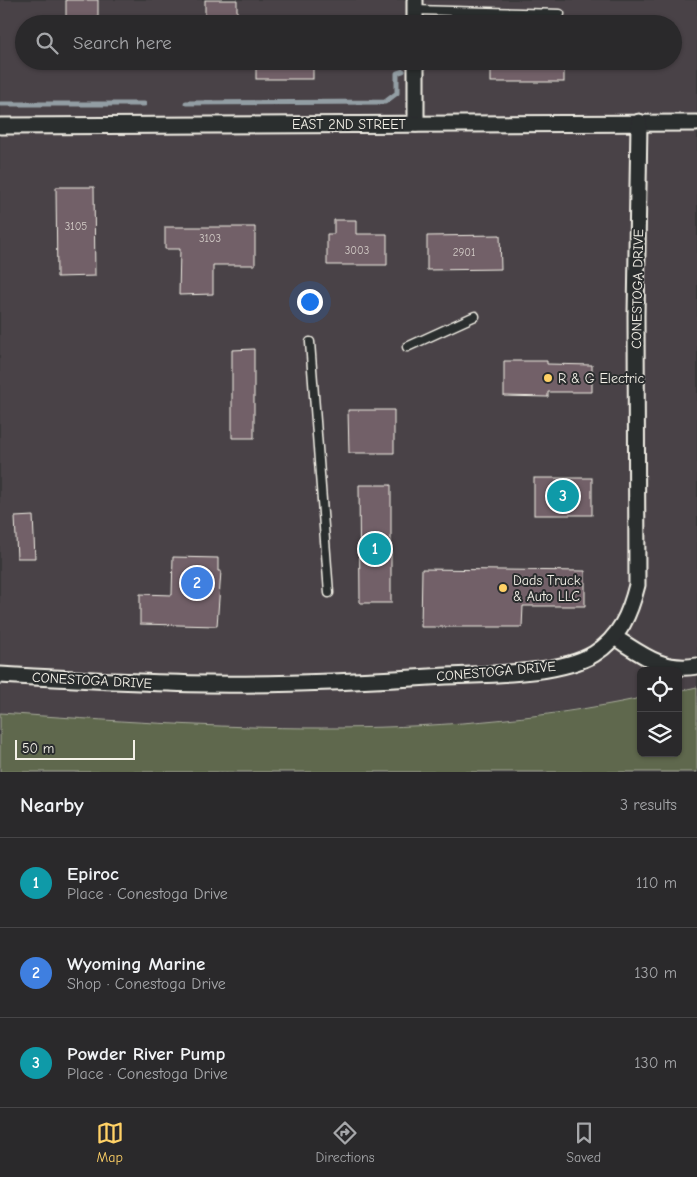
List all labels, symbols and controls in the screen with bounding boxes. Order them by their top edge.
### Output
search box [15,15,682,70]
icon: search [33,29,61,57]
text: Search here [73,32,172,54]
street label: EAST 2ND STREET [292,116,407,133]
house number: 3105 [65,220,87,233]
street label: CONESTOGA DRIVE [628,229,647,349]
house number: 3103 [199,232,221,245]
house number: 3003 [345,244,369,257]
house number: 2901 [453,246,475,259]
your location [297,289,323,315]
place label: R & G Electric [558,370,644,387]
marker: R & G Electric [542,372,554,384]
pin: 3 [547,477,579,515]
pin: 1 [359,530,391,568]
pin: 2 [181,564,213,602]
place label: Dads Truck & Auto LLC [513,572,581,605]
marker: Dads Truck & Auto LLC [497,582,509,594]
street label: CONESTOGA DRIVE [436,658,557,685]
map controls [637,667,682,757]
button: locate [637,667,682,712]
street label: CONESTOGA DRIVE [32,669,152,692]
button: layers [637,712,682,757]
scale bar [15,737,135,760]
text: 50 m [22,740,54,757]
text: Nearby [20,793,84,817]
text: 3 results [620,796,677,814]
text: Epiroc [67,863,119,885]
text: 1 [33,874,39,892]
text: 110 m [636,874,677,892]
text: Place · Conestoga Drive [67,885,228,903]
text: Wyoming Marine [67,953,205,975]
text: 2 [32,964,40,982]
text: 130 m [634,964,677,982]
text: Shop · Conestoga Drive [67,975,226,993]
text: Powder River Pump [67,1043,225,1065]
text: 3 [32,1054,40,1072]
text: 130 m [634,1054,677,1072]
text: Place · Conestoga Drive [67,1065,228,1083]
tab: Map [96,1119,124,1166]
tab: Directions [315,1119,375,1166]
tab: Saved [566,1119,601,1166]

